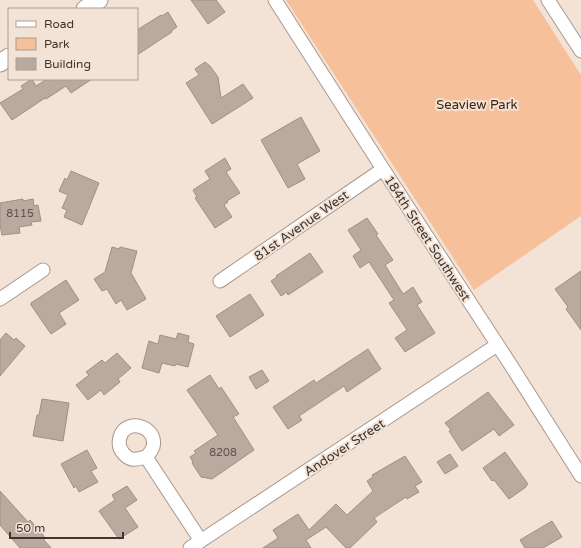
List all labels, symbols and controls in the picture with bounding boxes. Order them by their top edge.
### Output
legend [8,8,138,80]
text: Road [44,17,74,31]
text: Park [44,37,70,51]
text: Building [44,57,91,71]
park label: Seaview Park [436,97,518,113]
street label: 184th Street Southwest [381,173,474,304]
street label: 81st Avenue West [251,187,352,264]
house number: 8115 [6,207,34,220]
street label: Andover Street [301,416,388,480]
house number: 8208 [209,446,237,459]
scale bar [10,514,123,540]
text: 50 m [16,521,45,535]

